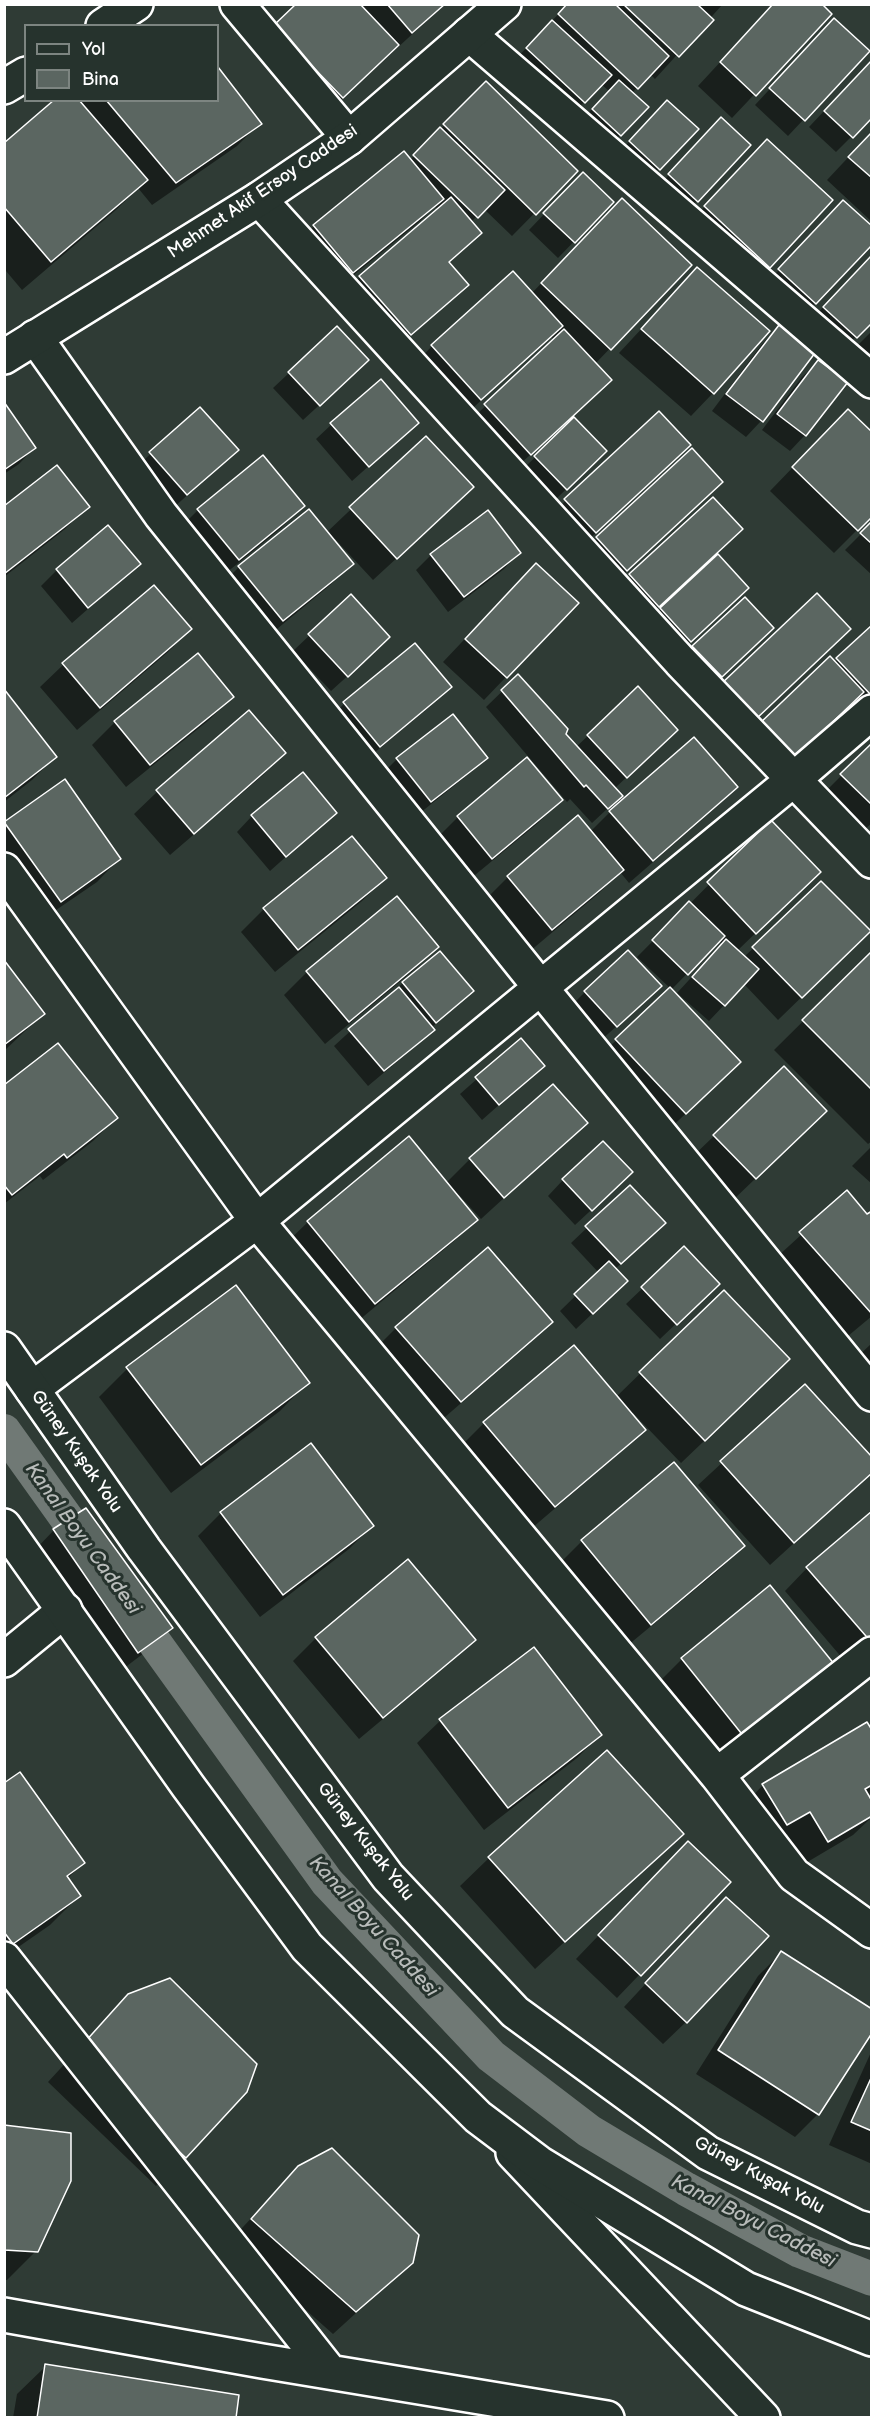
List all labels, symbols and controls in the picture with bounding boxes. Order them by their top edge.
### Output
legend [24,24,219,102]
text: Yol [82,39,105,60]
text: Bina [82,69,119,90]
street label: Mehmet Akif Ersoy Caddesi [164,120,362,264]
street label: Güney Kuşak Yolu [26,1387,126,1517]
water label: Kanal Boyu Caddesi [19,1459,145,1619]
street label: Güney Kuşak Yolu [312,1778,418,1906]
water label: Kanal Boyu Caddesi [303,1852,443,2002]
street label: Güney Kuşak Yolu [690,2133,828,2219]
water label: Kanal Boyu Caddesi [667,2170,839,2274]

